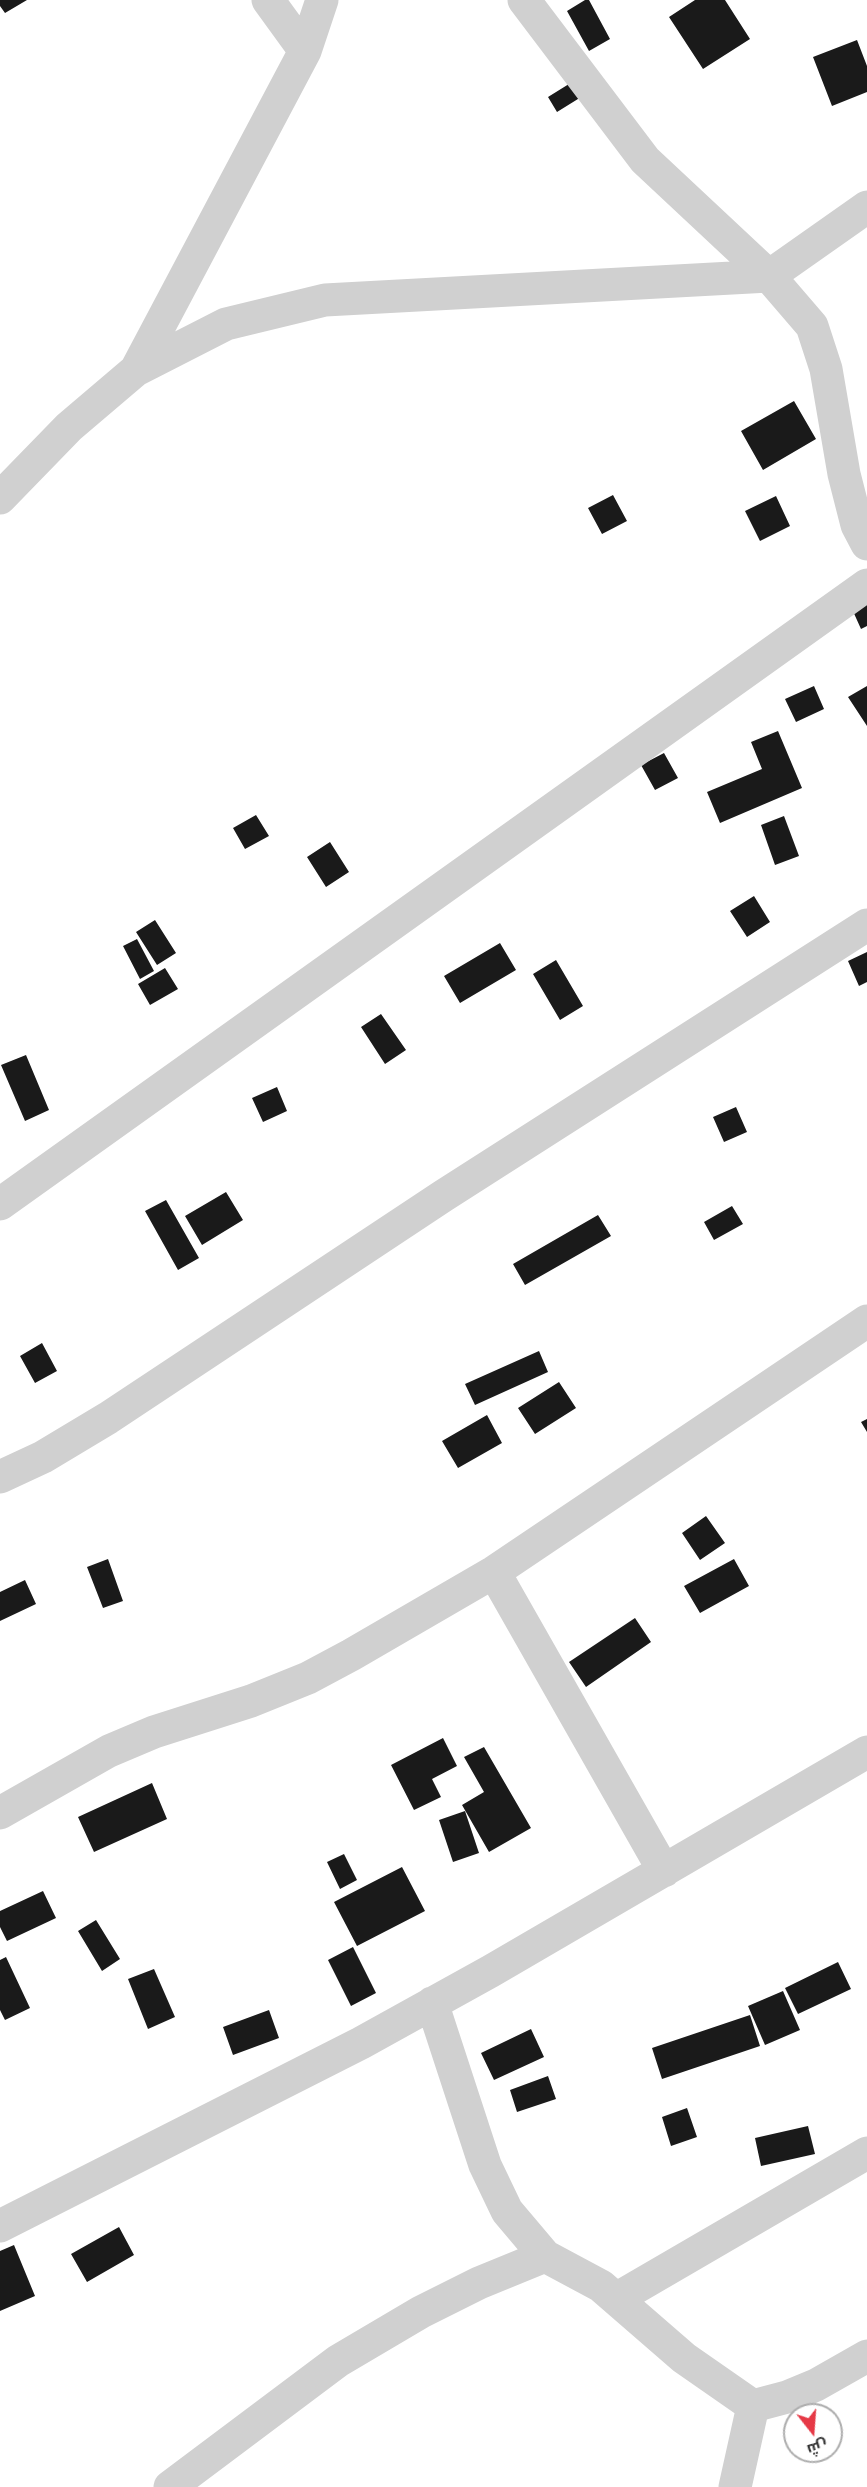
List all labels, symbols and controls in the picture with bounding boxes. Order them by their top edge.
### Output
north arrow [783,2403,843,2463]
text: ش [805,2436,830,2461]

